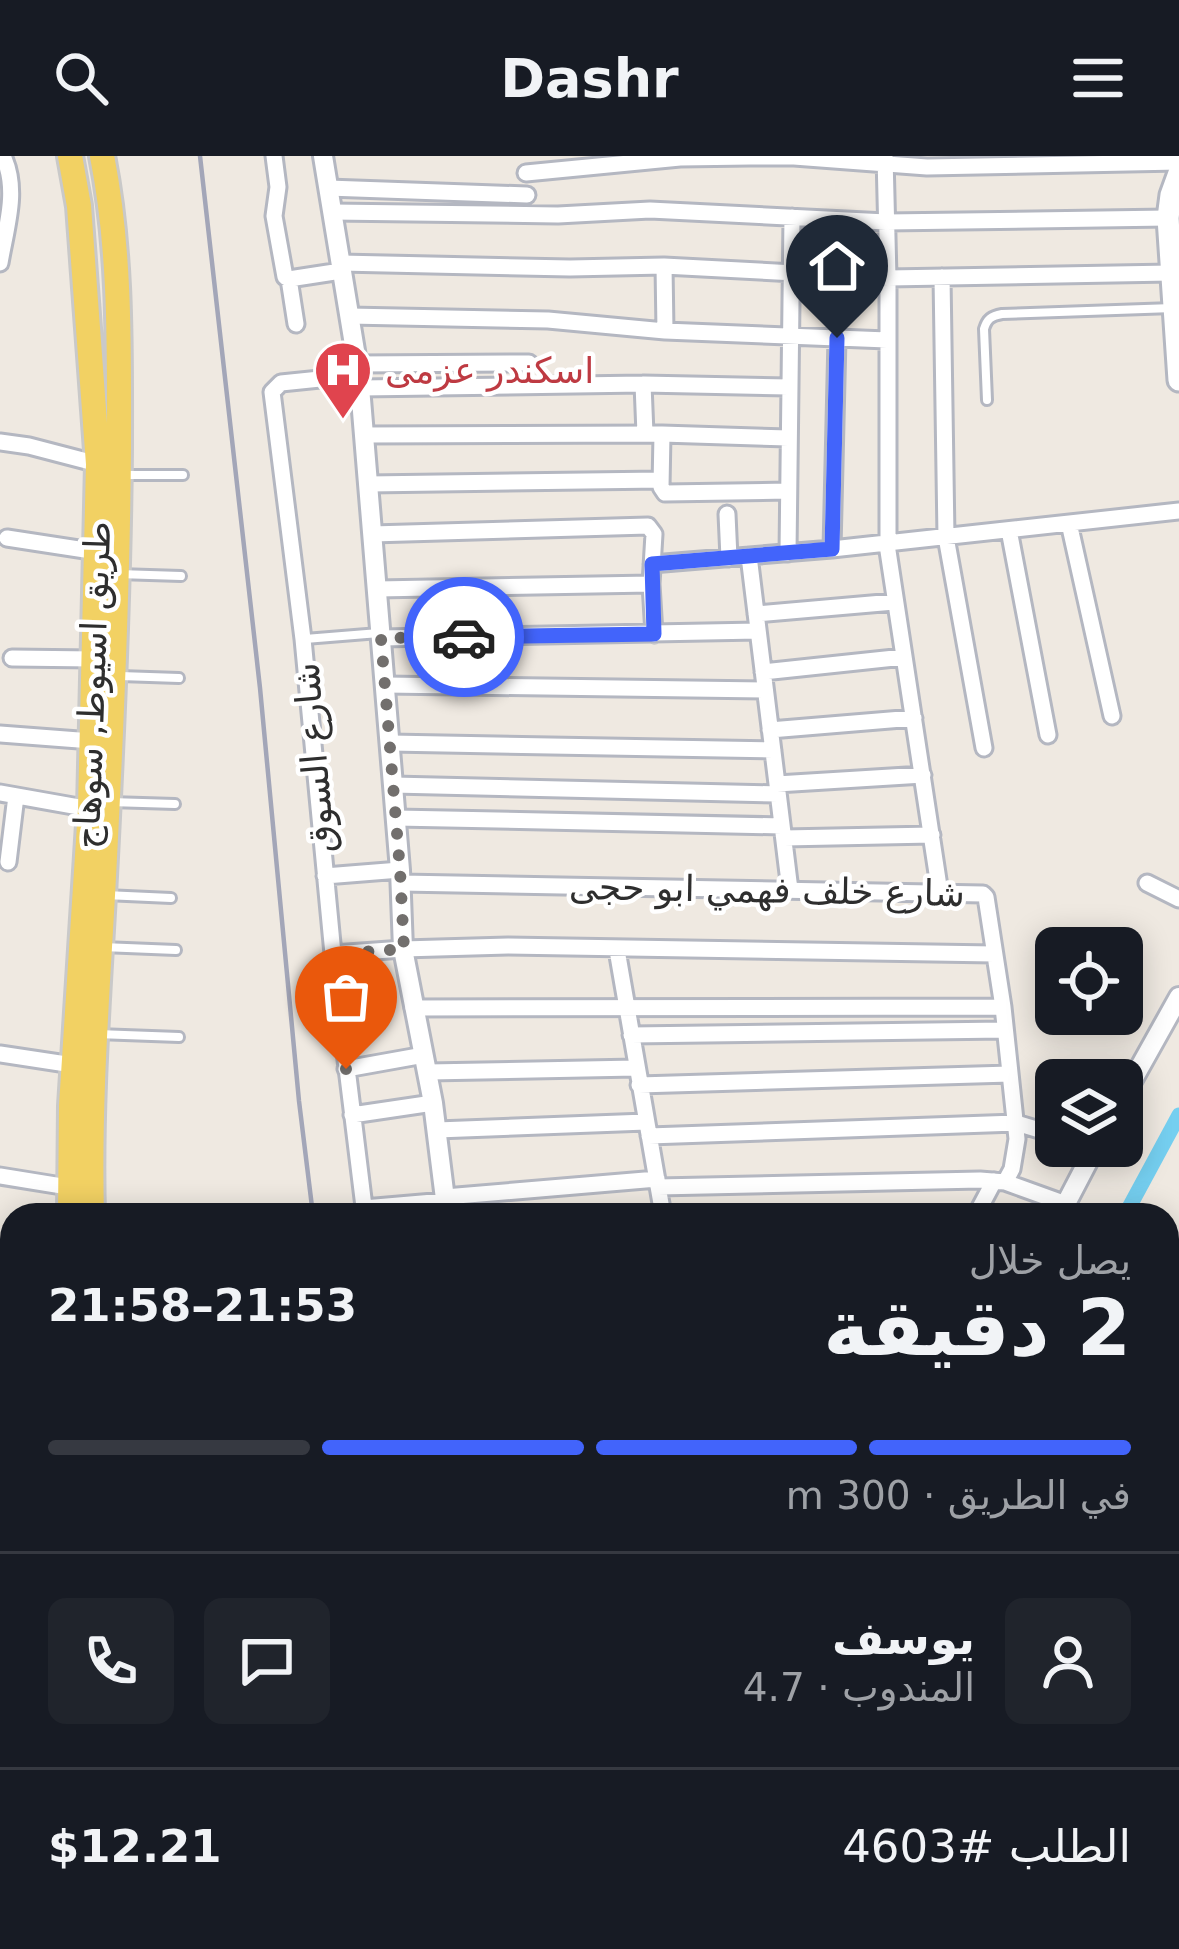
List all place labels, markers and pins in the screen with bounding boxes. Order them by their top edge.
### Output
pin [786,215,888,338]
hospital icon: اسكندر عزمى [312,339,374,421]
place label: اسكندر عزمى [385,350,594,392]
pin [295,946,397,1069]

